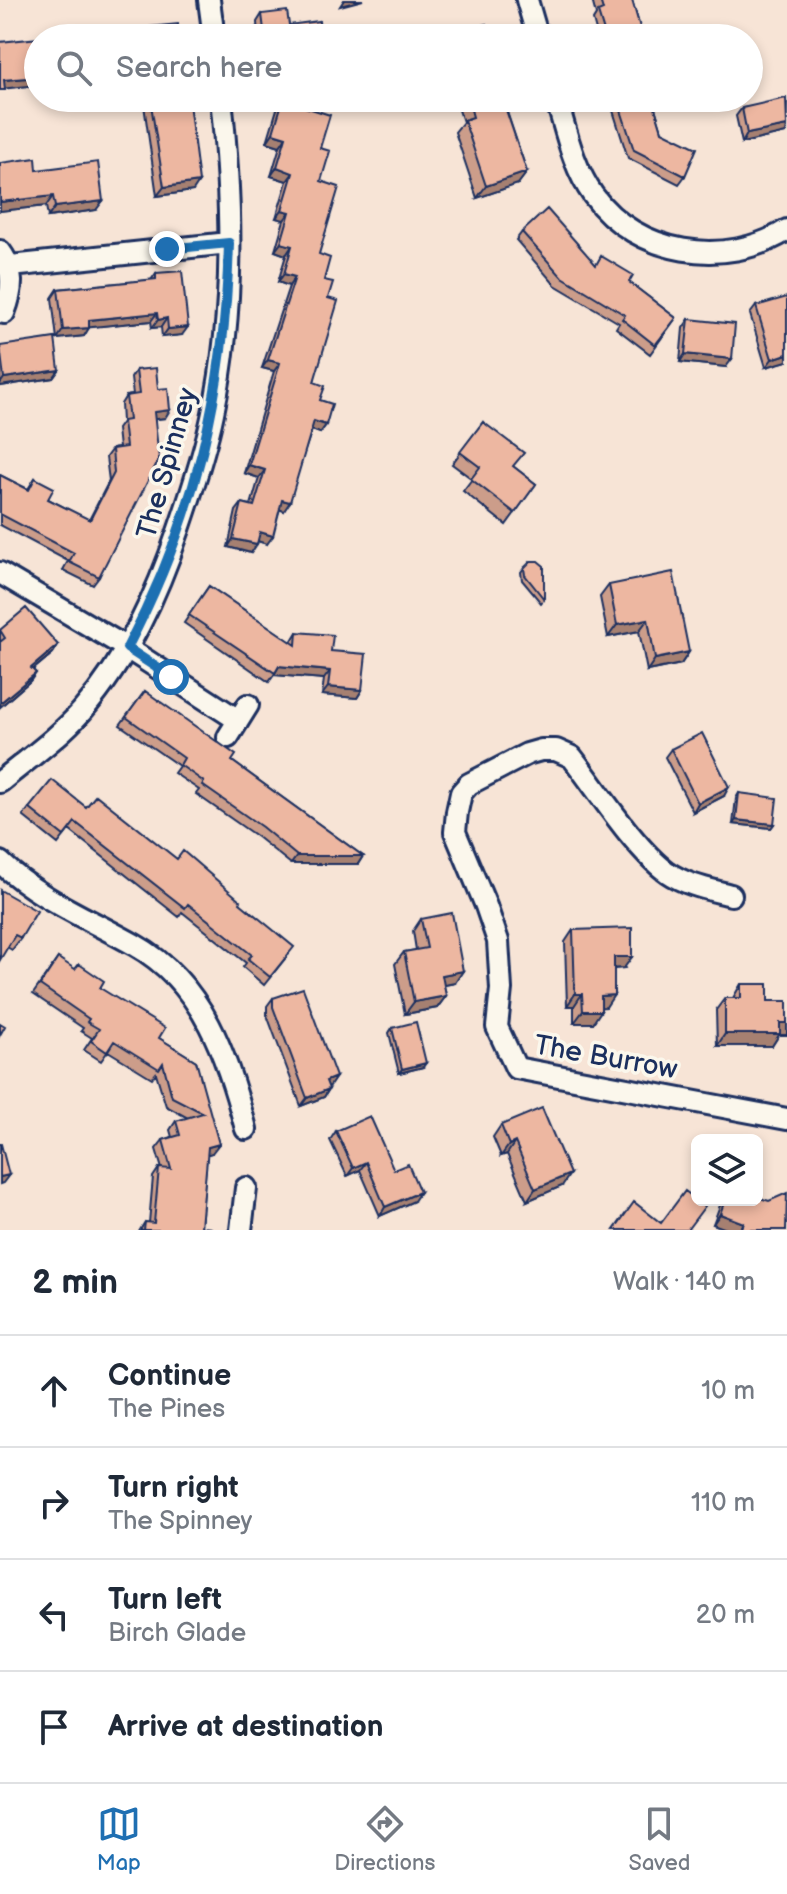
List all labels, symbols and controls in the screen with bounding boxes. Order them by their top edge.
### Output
search box [24,24,763,112]
icon: search [52,46,96,90]
text: Search here [116,50,282,86]
route end [149,231,185,267]
street label: The Spinney [130,384,205,543]
route start [153,659,189,695]
street label: The Burrow [532,1029,680,1086]
map controls [691,1134,763,1206]
button: layers [691,1134,763,1206]
text: 2 min [32,1262,118,1303]
text: Walk · 140 m [613,1267,755,1298]
text: Continue [108,1358,231,1394]
icon: ahead [32,1369,76,1413]
text: 10 m [701,1376,755,1407]
text: The Pines [108,1394,225,1425]
text: Turn right [108,1470,239,1506]
icon: right [32,1481,76,1525]
text: 110 m [691,1488,755,1519]
text: The Spinney [108,1506,252,1537]
text: Turn left [108,1582,222,1618]
icon: left [32,1593,76,1637]
text: 20 m [696,1600,755,1631]
text: Birch Glade [108,1618,246,1649]
icon: arrive [32,1705,76,1749]
text: Arrive at destination [108,1709,384,1745]
tab: Map [97,1802,141,1877]
tab: Directions [334,1802,435,1877]
tab: Saved [629,1802,690,1877]

